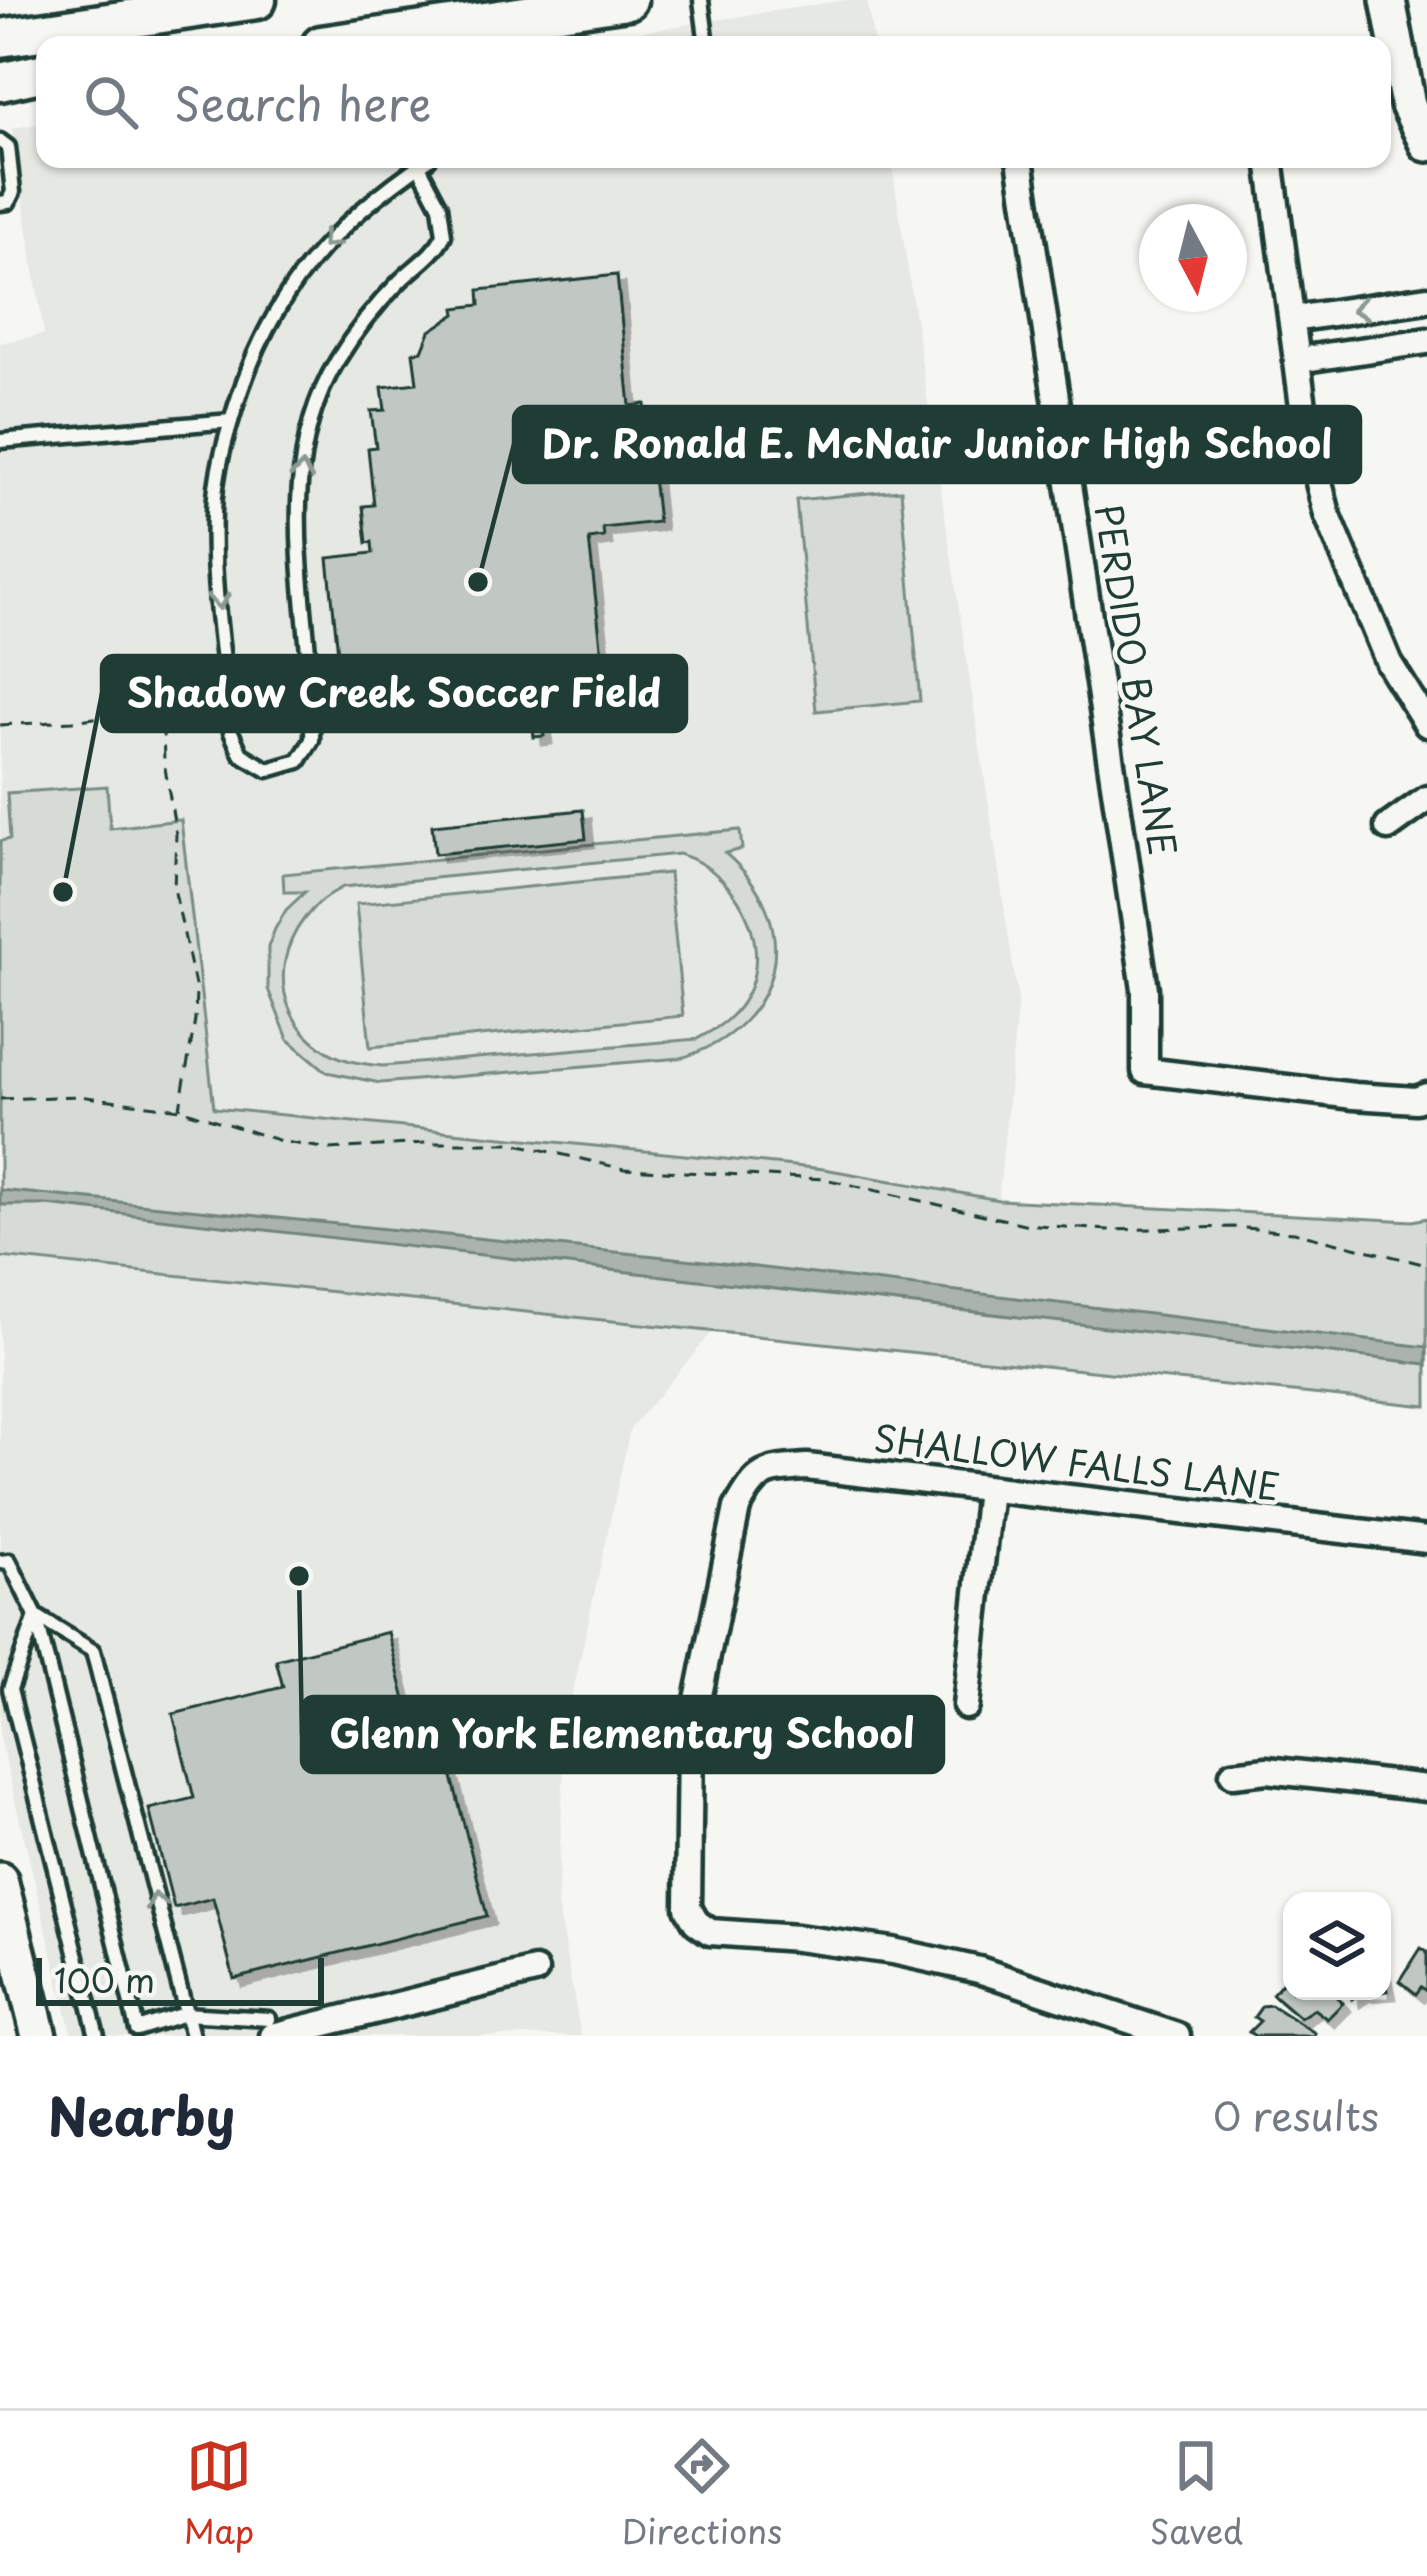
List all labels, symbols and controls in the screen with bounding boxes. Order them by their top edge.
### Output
search box [36,36,1391,168]
text: Search here [174,68,431,136]
icon: search [78,69,144,135]
north arrow [1139,204,1247,312]
one-way arrow [321,226,343,248]
one-way arrow [1350,295,1370,321]
callout: Dr. Ronald E. McNair Junior High School [514,407,1360,482]
text: Dr. Ronald E. McNair Junior High School [542,412,1332,471]
one-way arrow [289,461,315,481]
street label: PERDIDO BAY LANE [1082,500,1191,860]
one-way arrow [206,592,231,611]
callout: Shadow Creek Soccer Field [102,656,686,731]
text: Shadow Creek Soccer Field [127,661,661,720]
street label: SHALLOW FALLS LANE [871,1409,1283,1513]
callout: Glenn York Elementary School [302,1697,943,1772]
text: Glenn York Elementary School [329,1702,915,1761]
one-way arrow [145,1891,170,1911]
map controls [1283,1892,1391,2000]
button: layers [1283,1892,1391,2000]
scale bar [36,1952,324,2005]
text: 100 m [54,1954,155,2004]
text: Nearby [48,2076,235,2153]
text: 0 results [1213,2085,1379,2144]
tab: Map [184,2433,254,2555]
tab: Directions [622,2433,782,2555]
tab: Saved [1150,2433,1243,2555]

